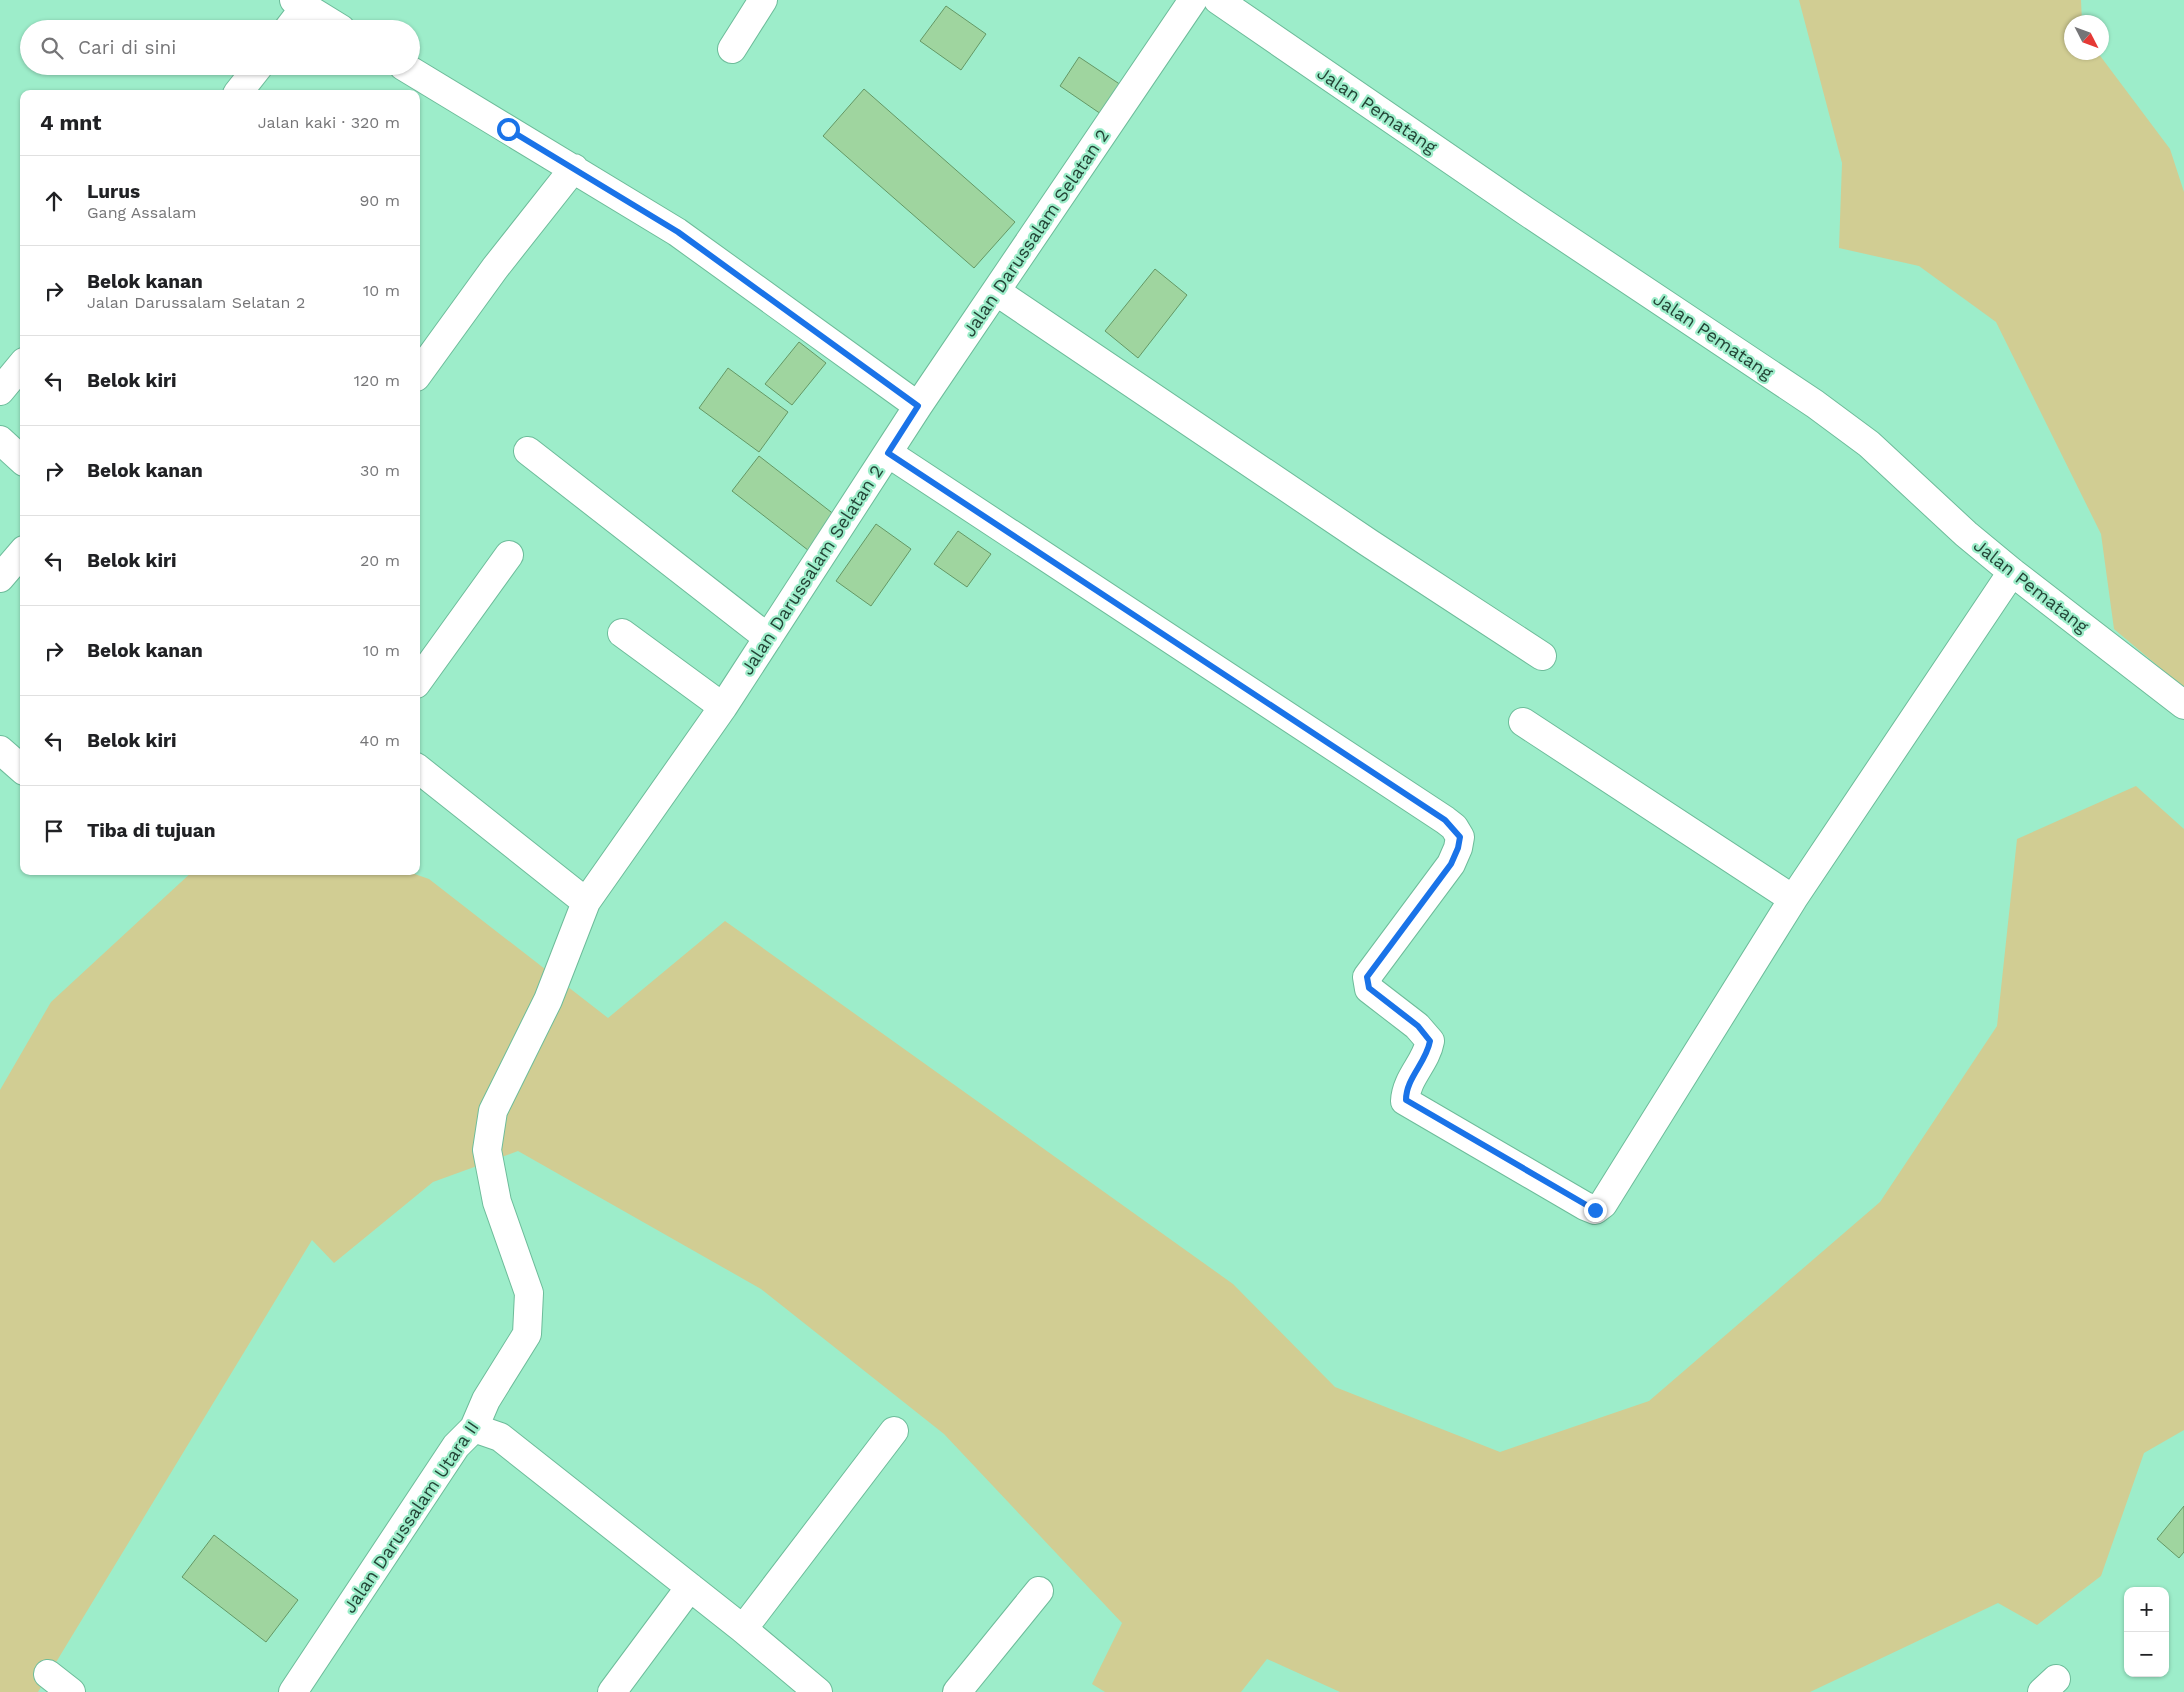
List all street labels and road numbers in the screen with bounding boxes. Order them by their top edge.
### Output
street label: Jalan Pematang [1314,62,1441,158]
street label: Jalan Darussalam Selatan 2 [958,125,1113,340]
street label: Jalan Pematang [1650,288,1777,384]
street label: Jalan Darussalam Selatan 2 [736,461,887,678]
street label: Jalan Pematang [1970,534,2093,637]
street label: Jalan Darussalam Utara II [338,1417,483,1617]

